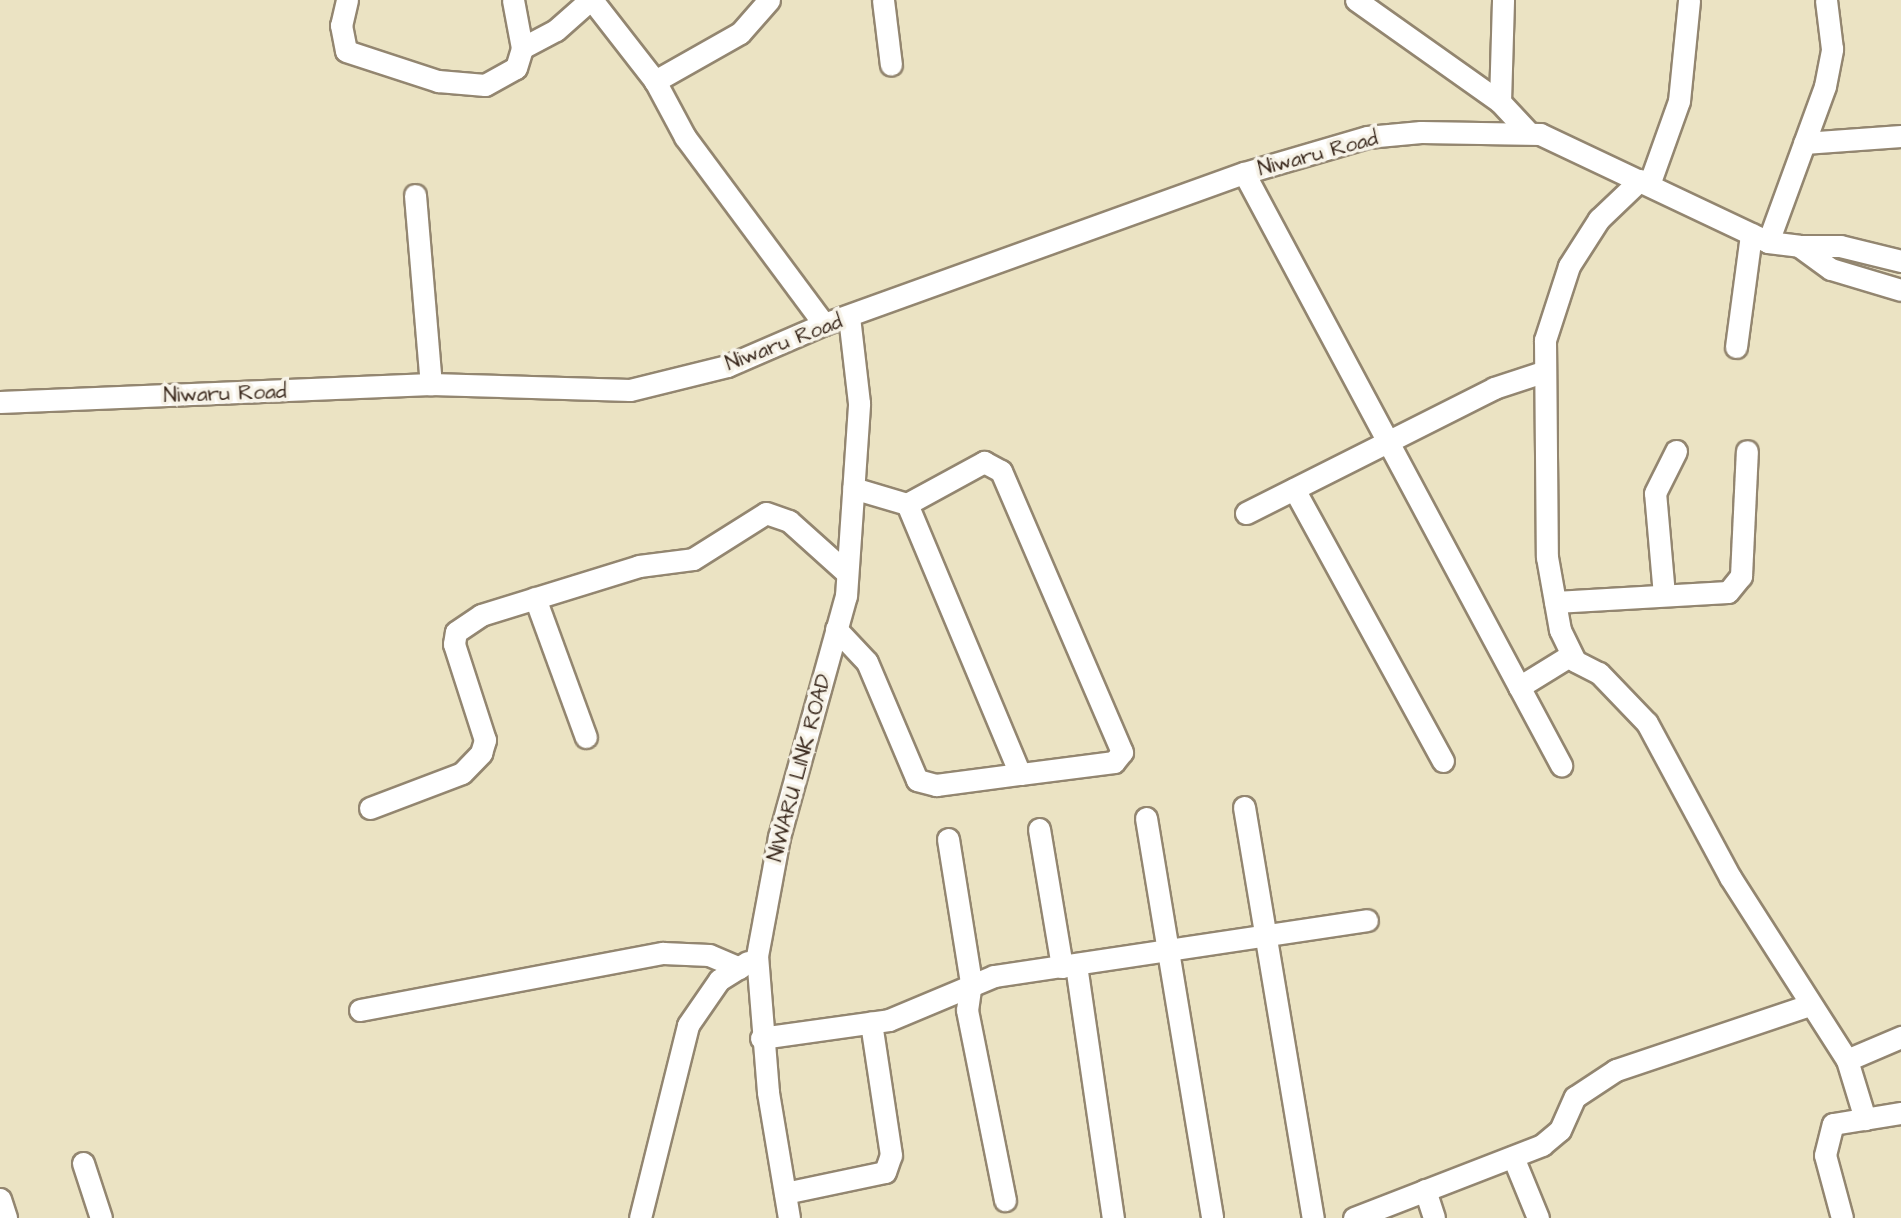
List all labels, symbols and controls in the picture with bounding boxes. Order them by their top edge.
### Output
street label: Niwaru Road [1255,126,1381,182]
street label: Niwaru Road [722,309,846,377]
street label: Niwaru Road [163,379,287,409]
street label: NIWARU LINK ROAD [763,672,837,864]

